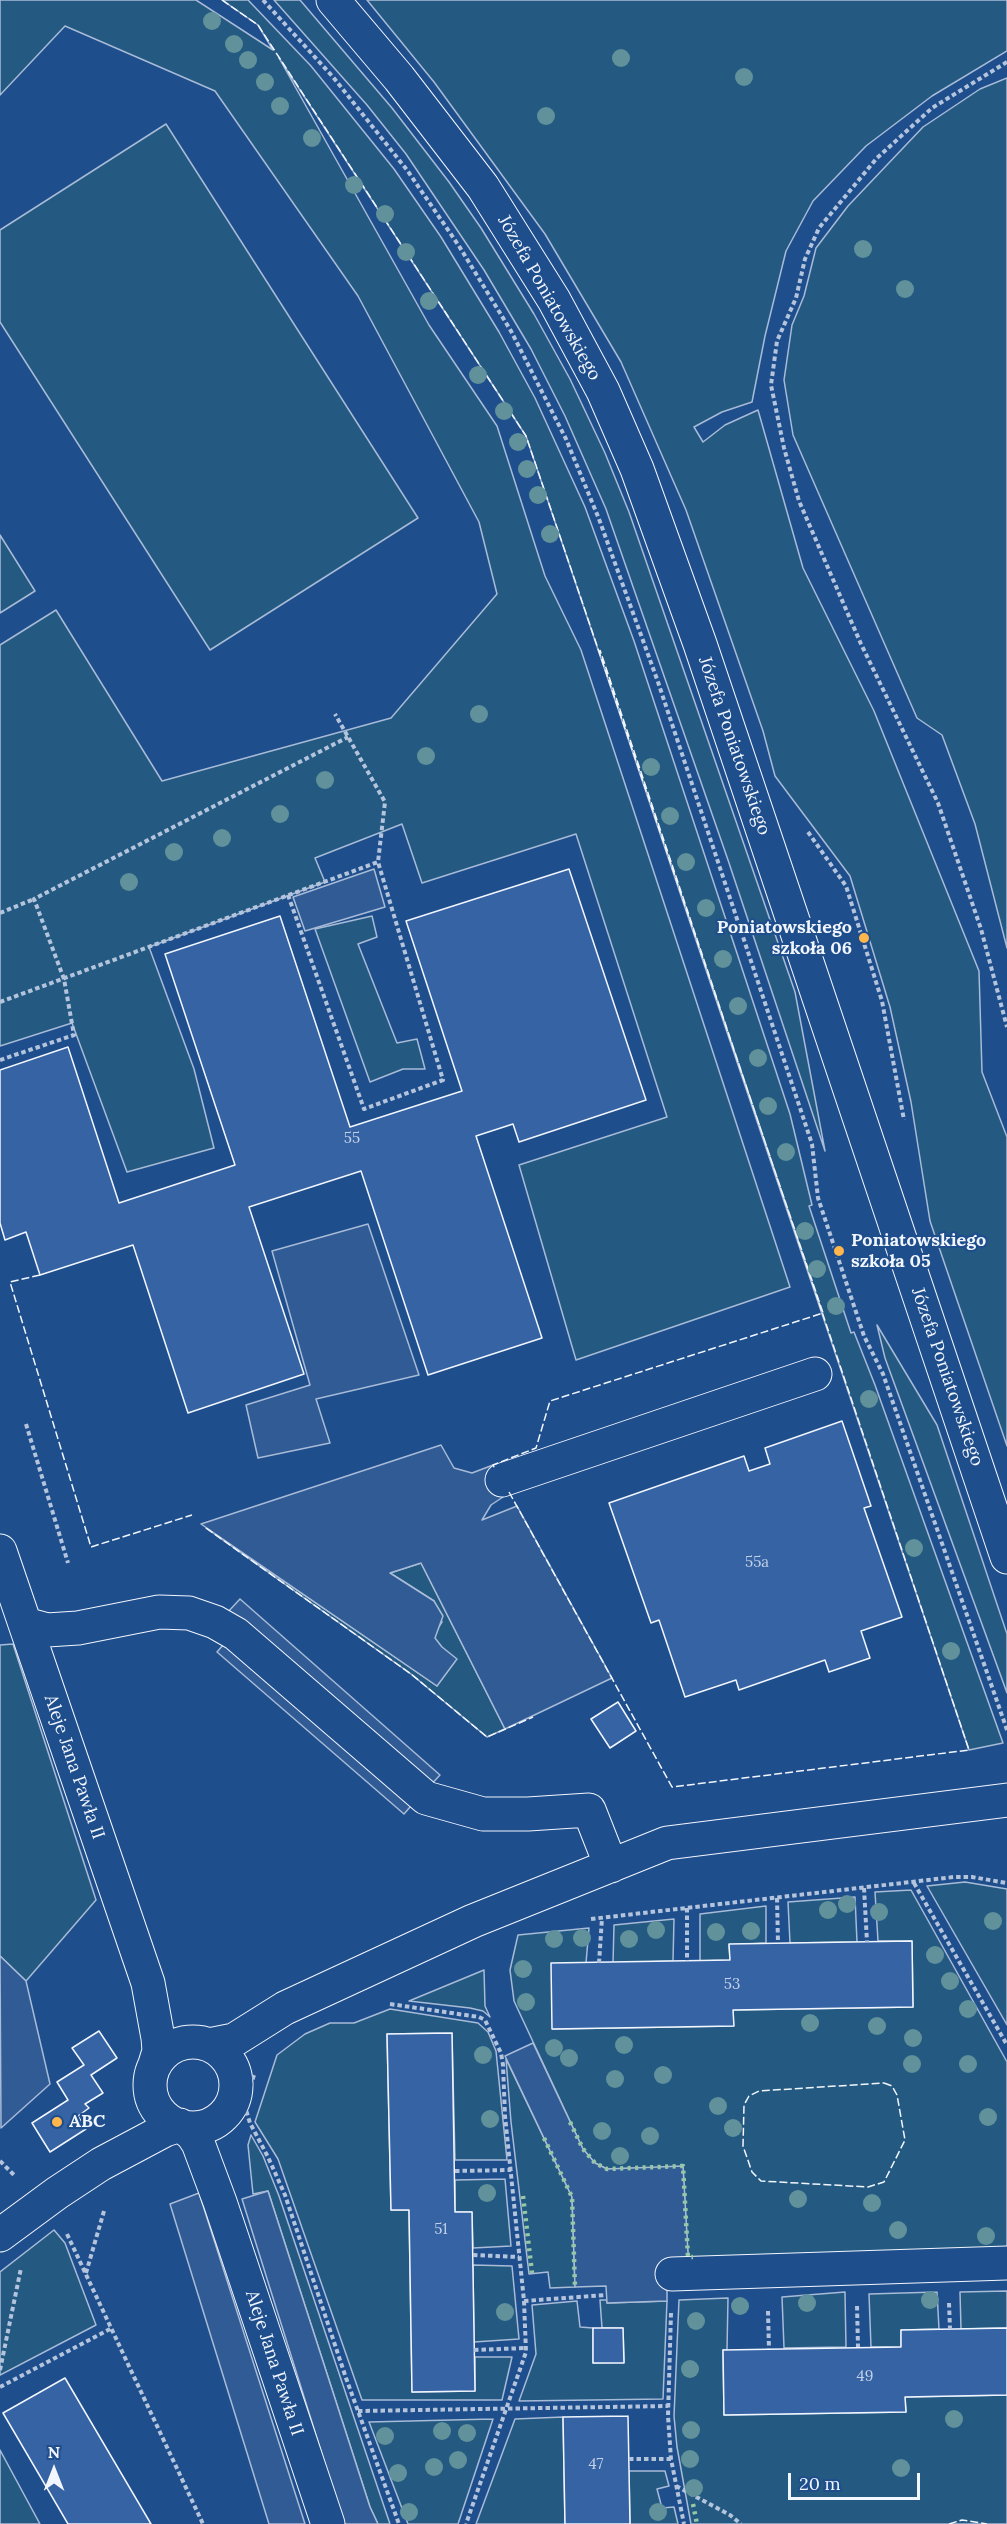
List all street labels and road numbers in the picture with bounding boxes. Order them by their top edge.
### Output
street label: Józefa Poniatowskiego [493,211,605,385]
street label: Józefa Poniatowskiego [693,654,775,838]
street label: Józefa Poniatowskiego [906,1285,988,1469]
street label: Aleje Jana Pawła II [39,1692,109,1842]
street label: Aleje Jana Pawła II [240,2288,308,2438]

